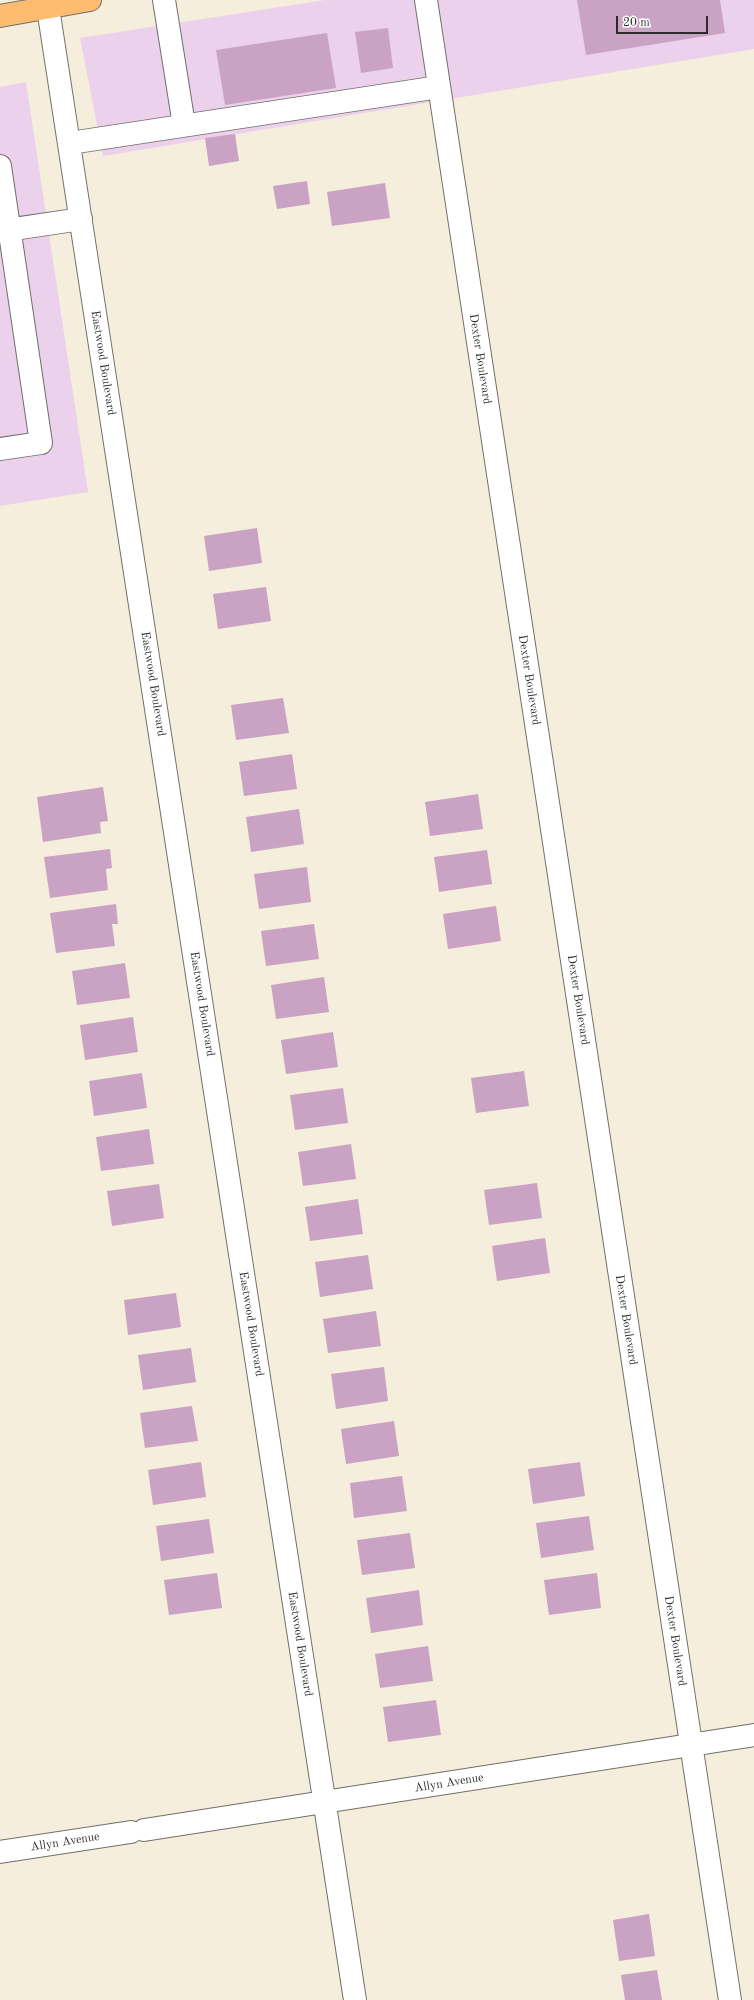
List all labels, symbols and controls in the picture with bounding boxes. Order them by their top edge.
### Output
scale bar [618,8,710,34]
text: 20 m [623,17,650,29]
street label: Eastwood Boulevard [88,309,118,417]
street label: Dexter Boulevard [466,313,494,405]
street label: Eastwood Boulevard [138,630,168,738]
street label: Dexter Boulevard [515,634,543,726]
street label: Eastwood Boulevard [187,950,217,1058]
street label: Dexter Boulevard [564,954,592,1046]
street label: Eastwood Boulevard [236,1270,266,1378]
street label: Dexter Boulevard [612,1274,640,1366]
street label: Eastwood Boulevard [285,1590,315,1698]
street label: Dexter Boulevard [661,1595,689,1687]
street label: Allyn Avenue [413,1770,485,1796]
street label: Allyn Avenue [29,1829,101,1855]

